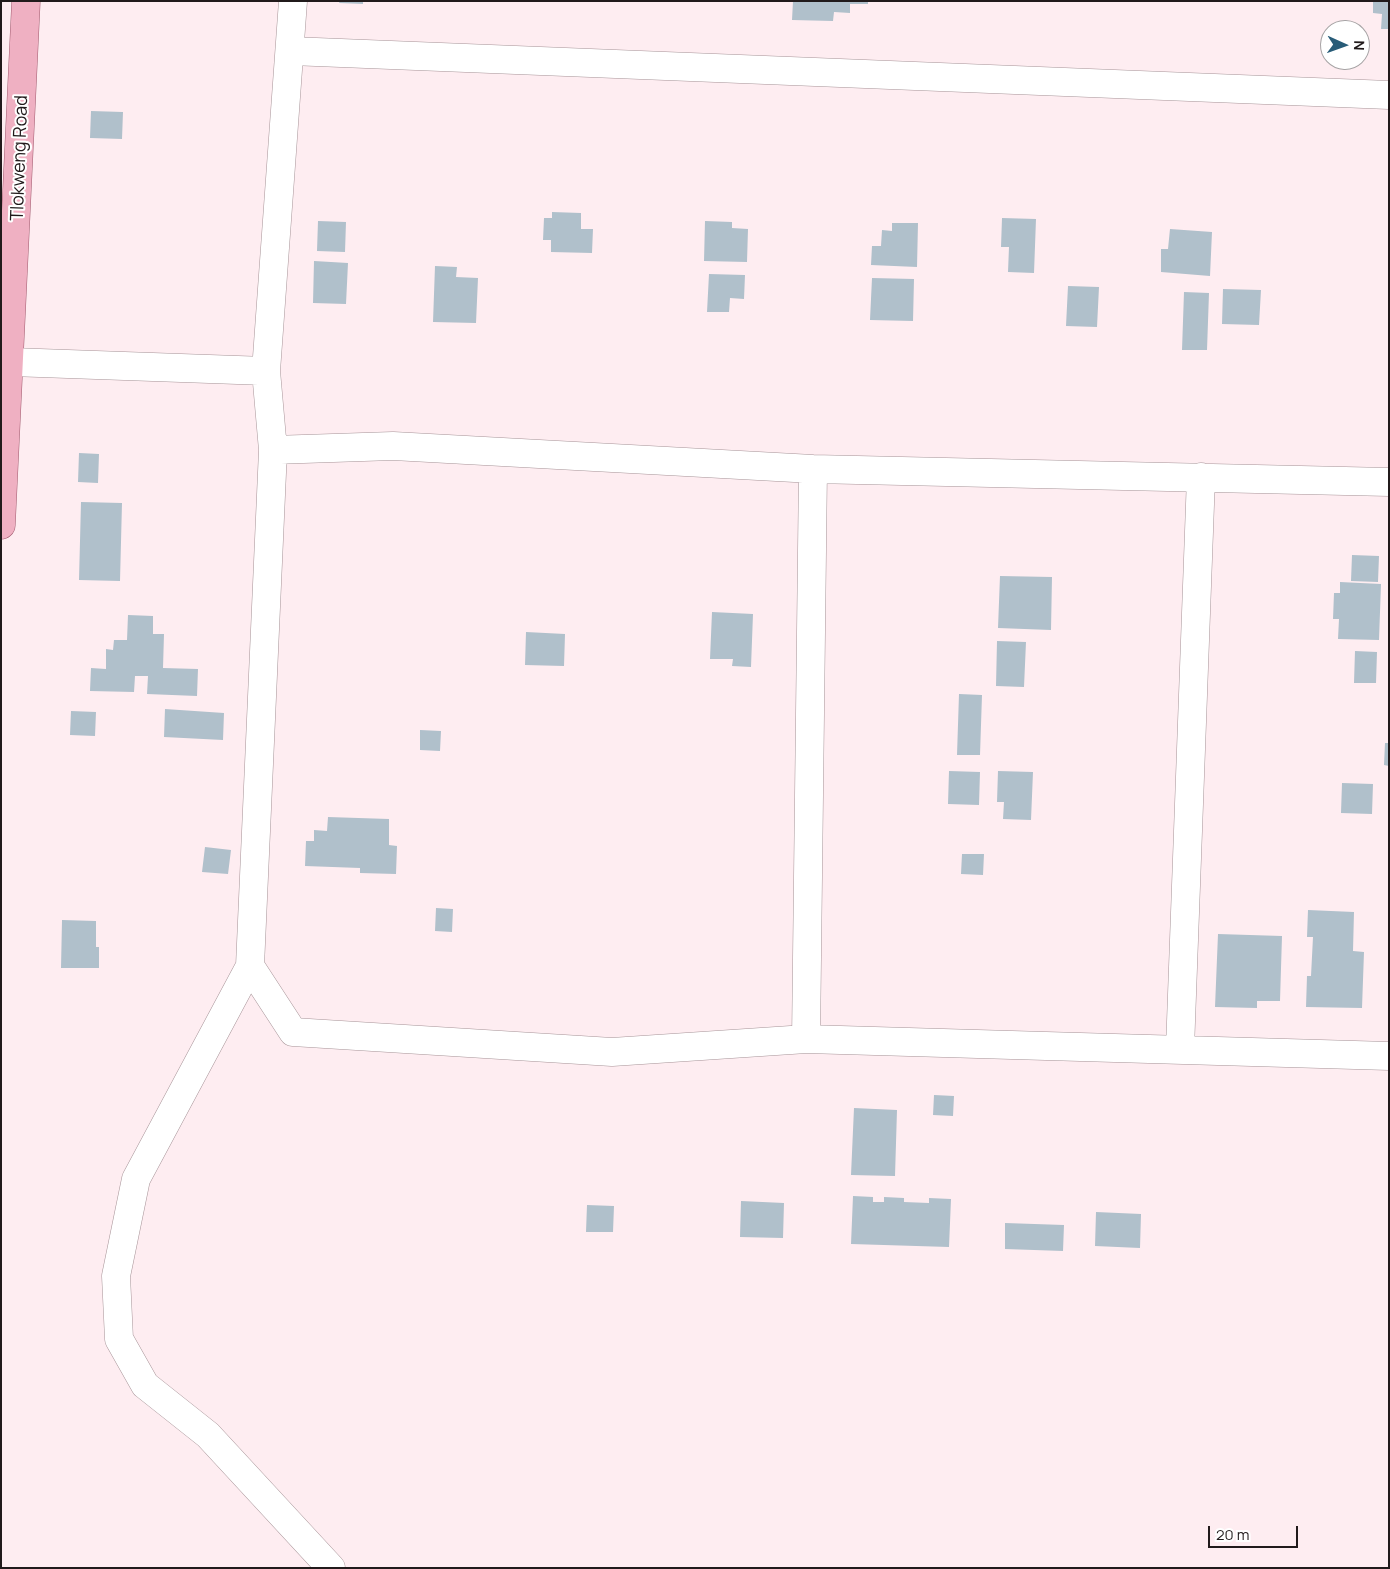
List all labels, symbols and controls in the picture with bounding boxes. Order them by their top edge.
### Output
north arrow [1320,20,1370,70]
text: N [1350,40,1369,51]
street label: Tlokweng Road [7,95,33,221]
scale bar [1210,1516,1300,1548]
text: 20 m [1216,1524,1249,1545]

